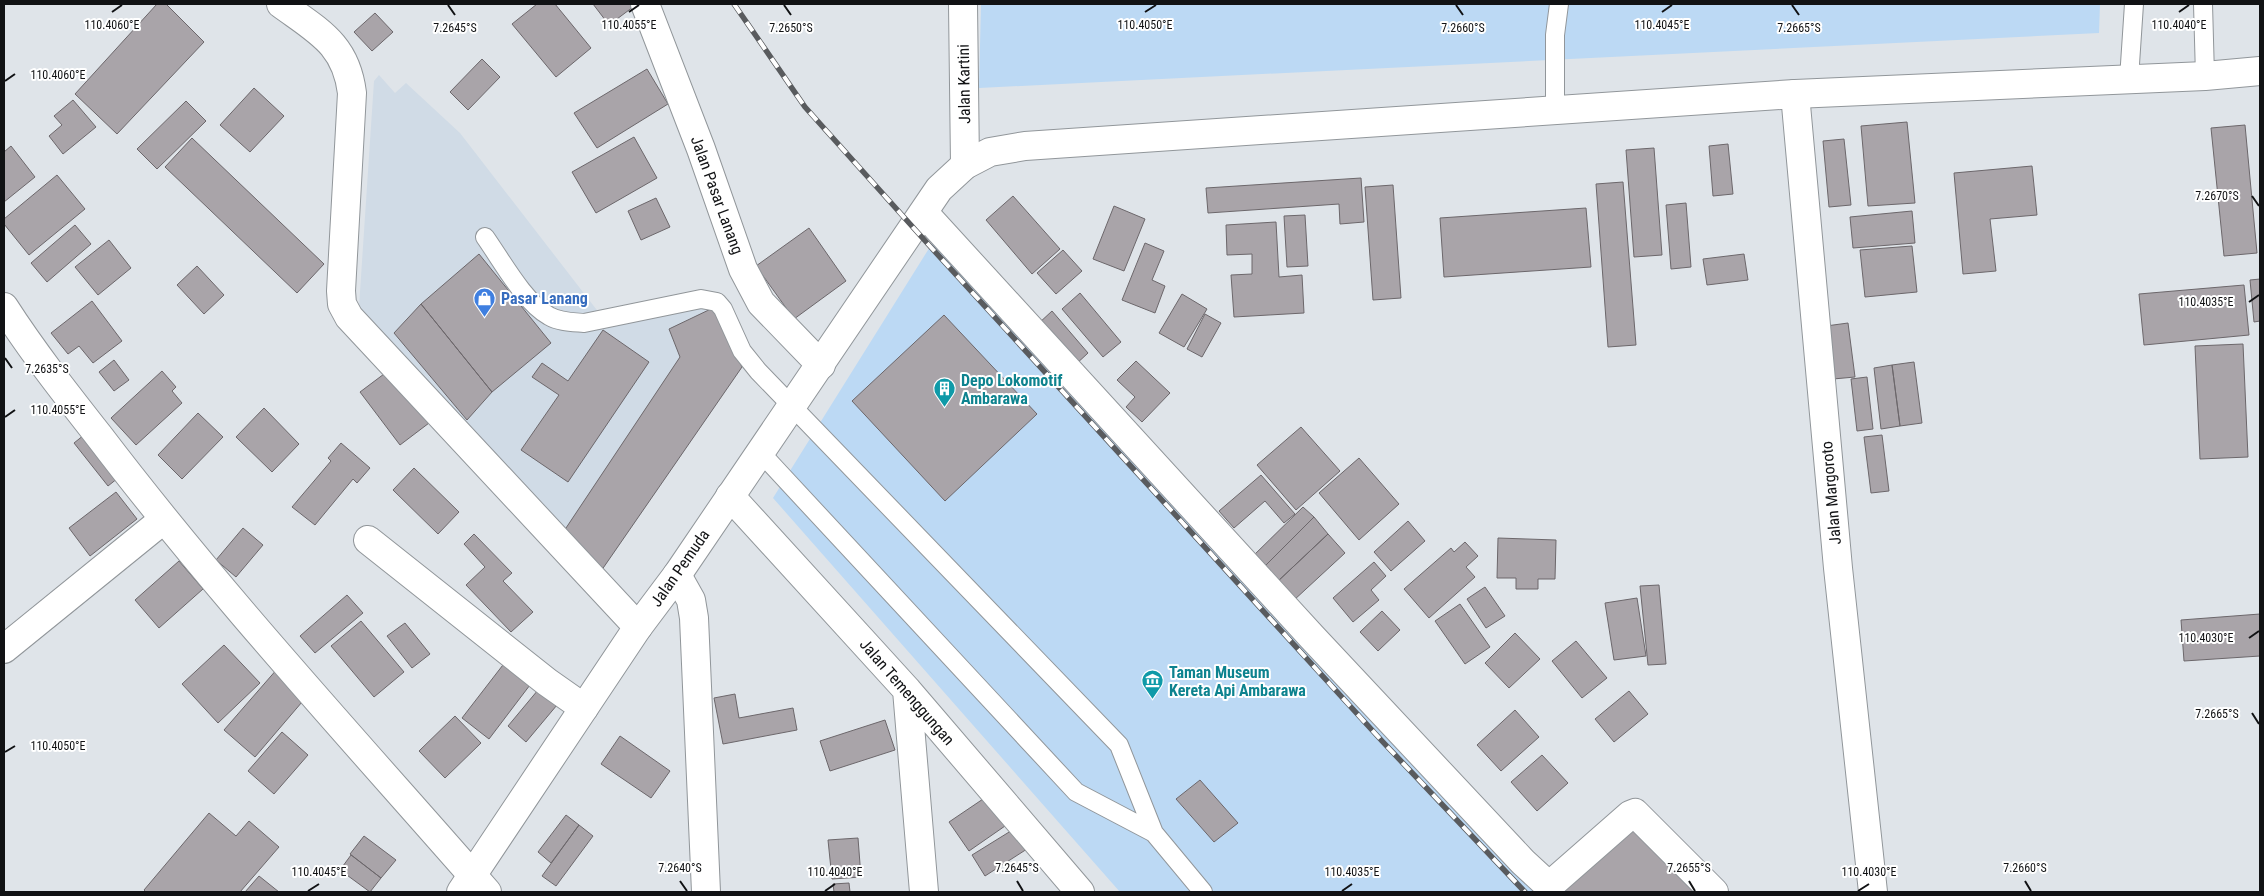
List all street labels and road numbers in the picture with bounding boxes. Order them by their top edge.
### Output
street label: Jalan Kartini [954,44,974,124]
street label: Jalan Pasar Lanang [687,133,747,257]
street label: Jalan Margoroto [1817,440,1845,546]
street label: Jalan Pemuda [646,526,714,610]
street label: Jalan Temenggungan [856,635,958,749]

